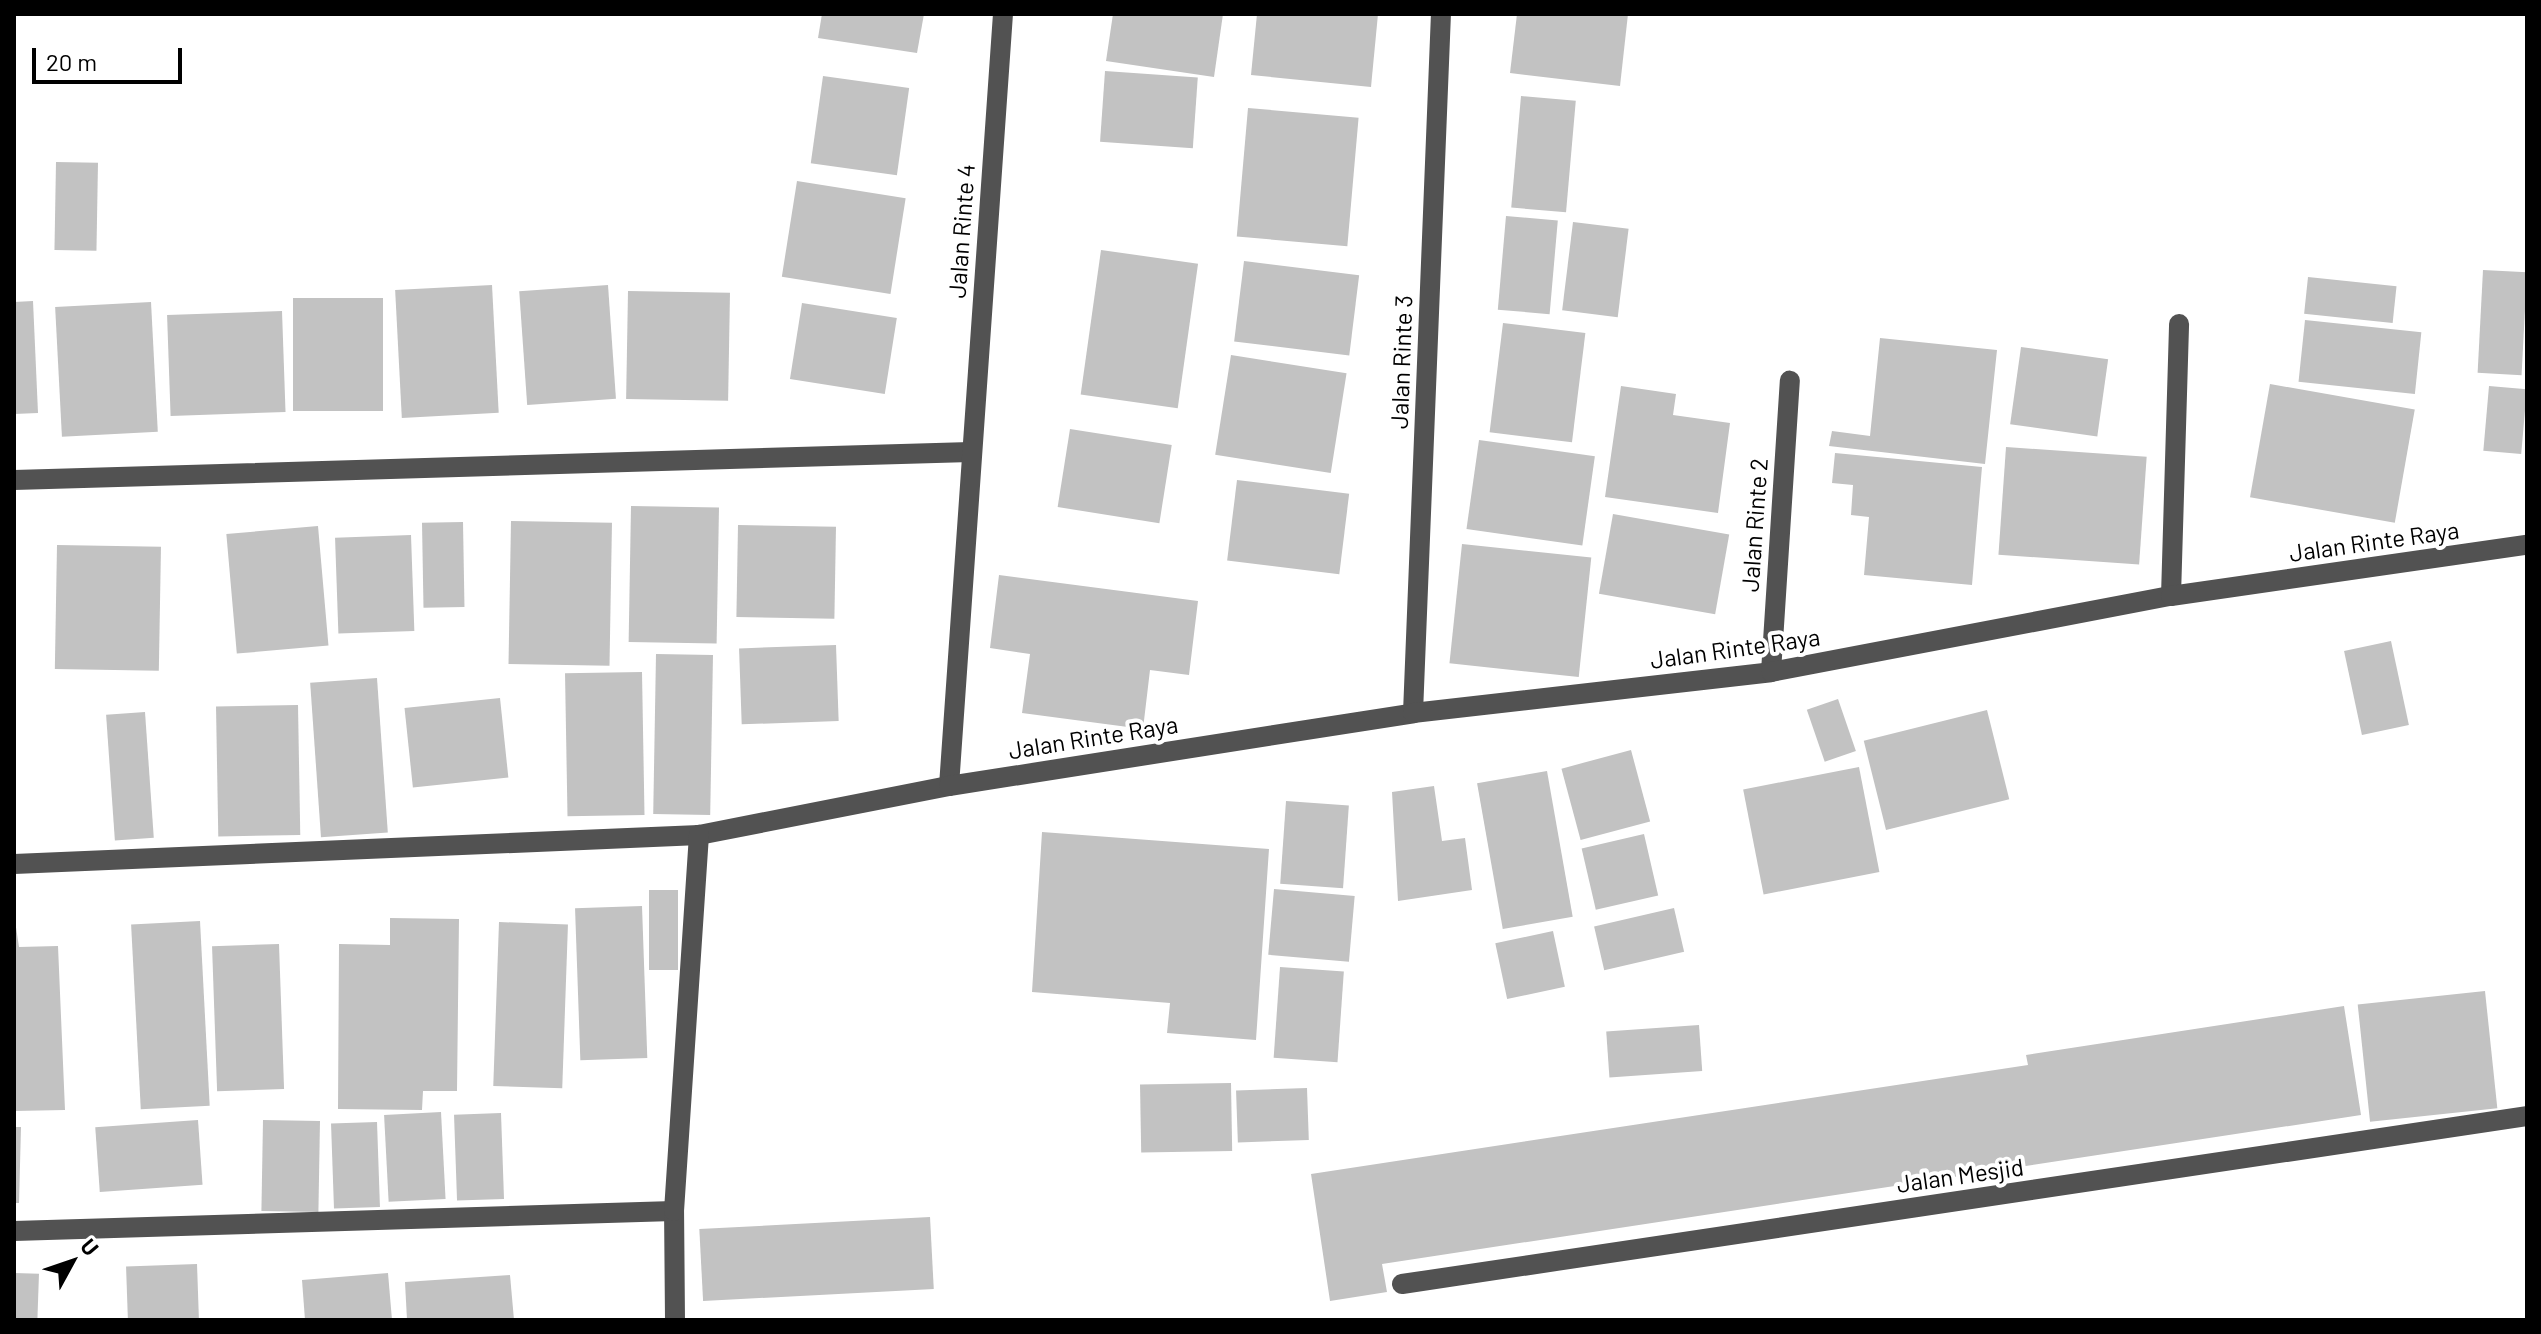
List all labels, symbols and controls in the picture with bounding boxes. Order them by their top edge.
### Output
scale bar [36,32,186,82]
text: 20 m [46,47,97,76]
street label: Jalan Rinte 4 [942,163,980,299]
street label: Jalan Rinte 3 [1384,295,1418,429]
street label: Jalan Rinte 2 [1735,457,1773,593]
street label: Jalan Rinte Raya [2287,515,2461,567]
street label: Jalan Rinte Raya [1648,622,1822,674]
street label: Jalan Rinte Raya [1006,709,1180,765]
street label: Jalan Mesjid [1895,1152,2025,1198]
north arrow [32,1222,112,1302]
text: U [76,1233,105,1260]

